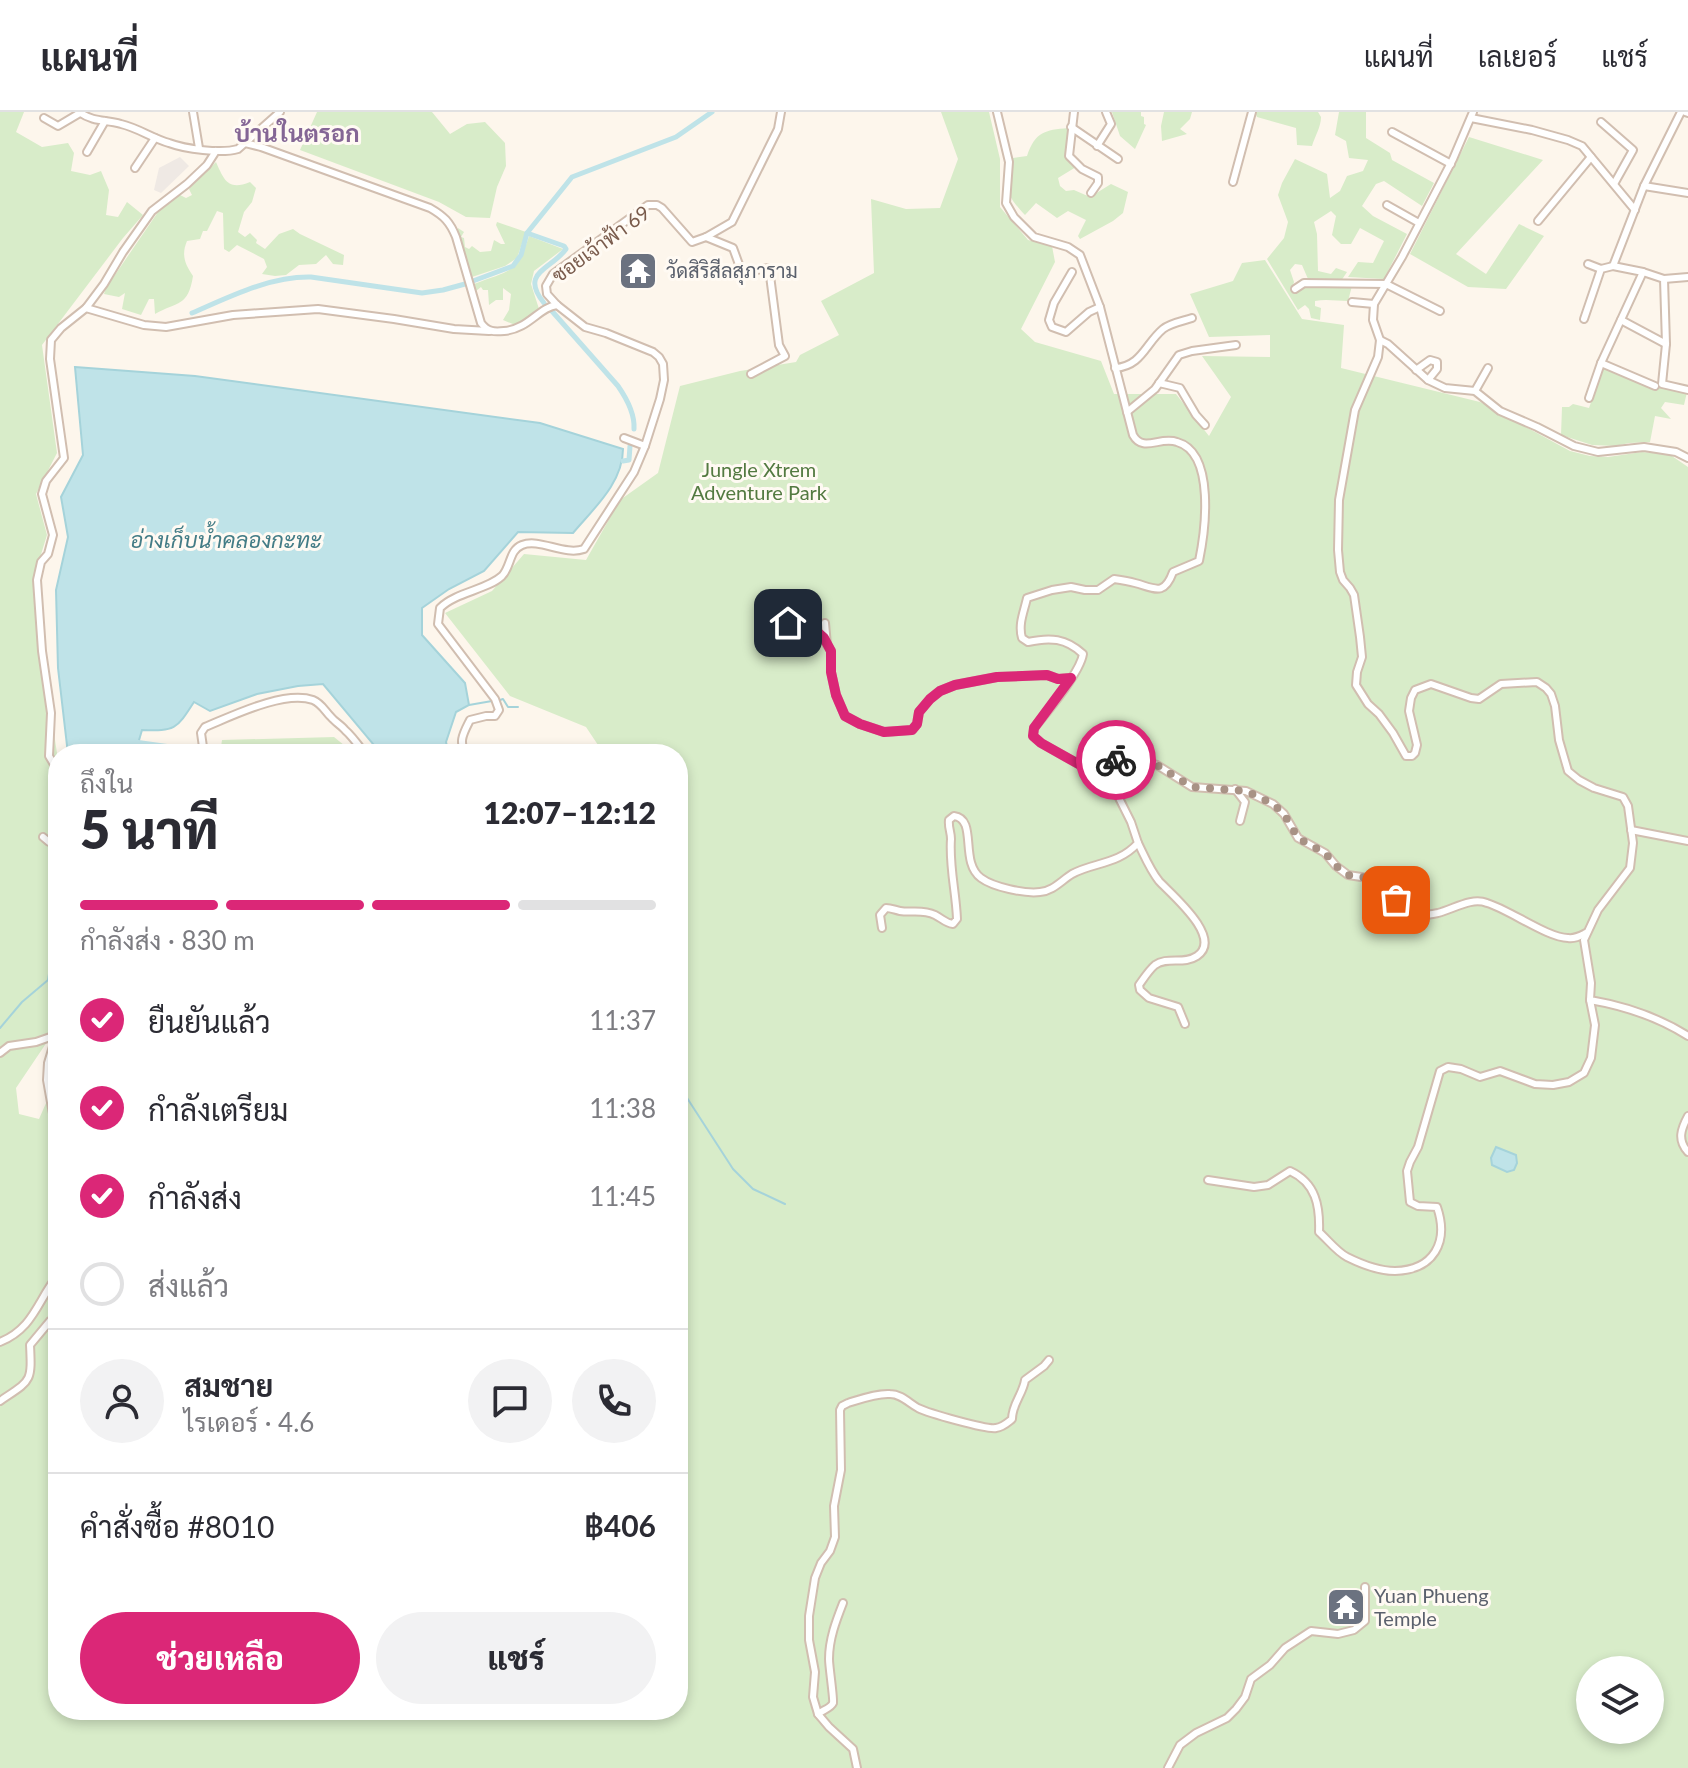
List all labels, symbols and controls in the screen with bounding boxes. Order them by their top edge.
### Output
text: แผนที่ [40,33,139,79]
text: แผนที่ [1364,39,1434,73]
text: เลเยอร์ [1478,39,1557,73]
text: แชร์ [1601,39,1648,73]
district label: บ้านในตรอก [234,118,360,147]
street label: ซอยเจ้าฟ้า 69 [547,200,654,287]
temple icon: วัดสิริสีลสุภาราม [617,250,659,292]
place label: วัดสิริสีลสุภาราม [666,258,798,285]
park label: Jungle Xtrem Adventure Park [691,457,828,504]
water label: อ่างเก็บน้ำคลองกะทะ [130,521,322,553]
pin [754,589,822,657]
icon: home [766,601,810,645]
courier [1076,720,1156,800]
icon: bike [1094,738,1138,782]
text: ถึงใน [80,767,133,799]
text: 12:07–12:12 [483,794,656,830]
text: 5 นาที [80,798,219,860]
pin [1362,866,1430,934]
icon: bag [1374,878,1418,922]
text: กำลังส่ง · 830 m [80,924,255,956]
icon: check [80,998,124,1042]
text: ยืนยันแล้ว [148,1003,271,1039]
text: 11:37 [589,1004,656,1036]
icon: check [80,1086,124,1130]
text: กำลังเตรียม [148,1091,288,1127]
text: 11:38 [589,1092,656,1124]
icon: check [80,1174,124,1218]
text: กำลังส่ง [148,1179,242,1215]
text: 11:45 [589,1180,656,1212]
text: ส่งแล้ว [148,1267,229,1303]
button: person [80,1359,164,1443]
button: chat [468,1359,552,1443]
button: phone [572,1359,656,1443]
text: สมชาย [184,1367,273,1403]
text: ไรเดอร์ · 4.6 [184,1406,314,1438]
text: ฿406 [584,1507,656,1543]
text: คำสั่งซื้อ #8010 [80,1508,274,1544]
place label: Yuan Phueng Temple [1374,1583,1489,1630]
temple icon: Yuan Phueng Temple [1325,1586,1367,1628]
button: ช่วยเหลือ [80,1612,360,1704]
button: แชร์ [376,1612,656,1704]
map controls [1576,1656,1664,1744]
button: layers [1576,1656,1664,1744]

